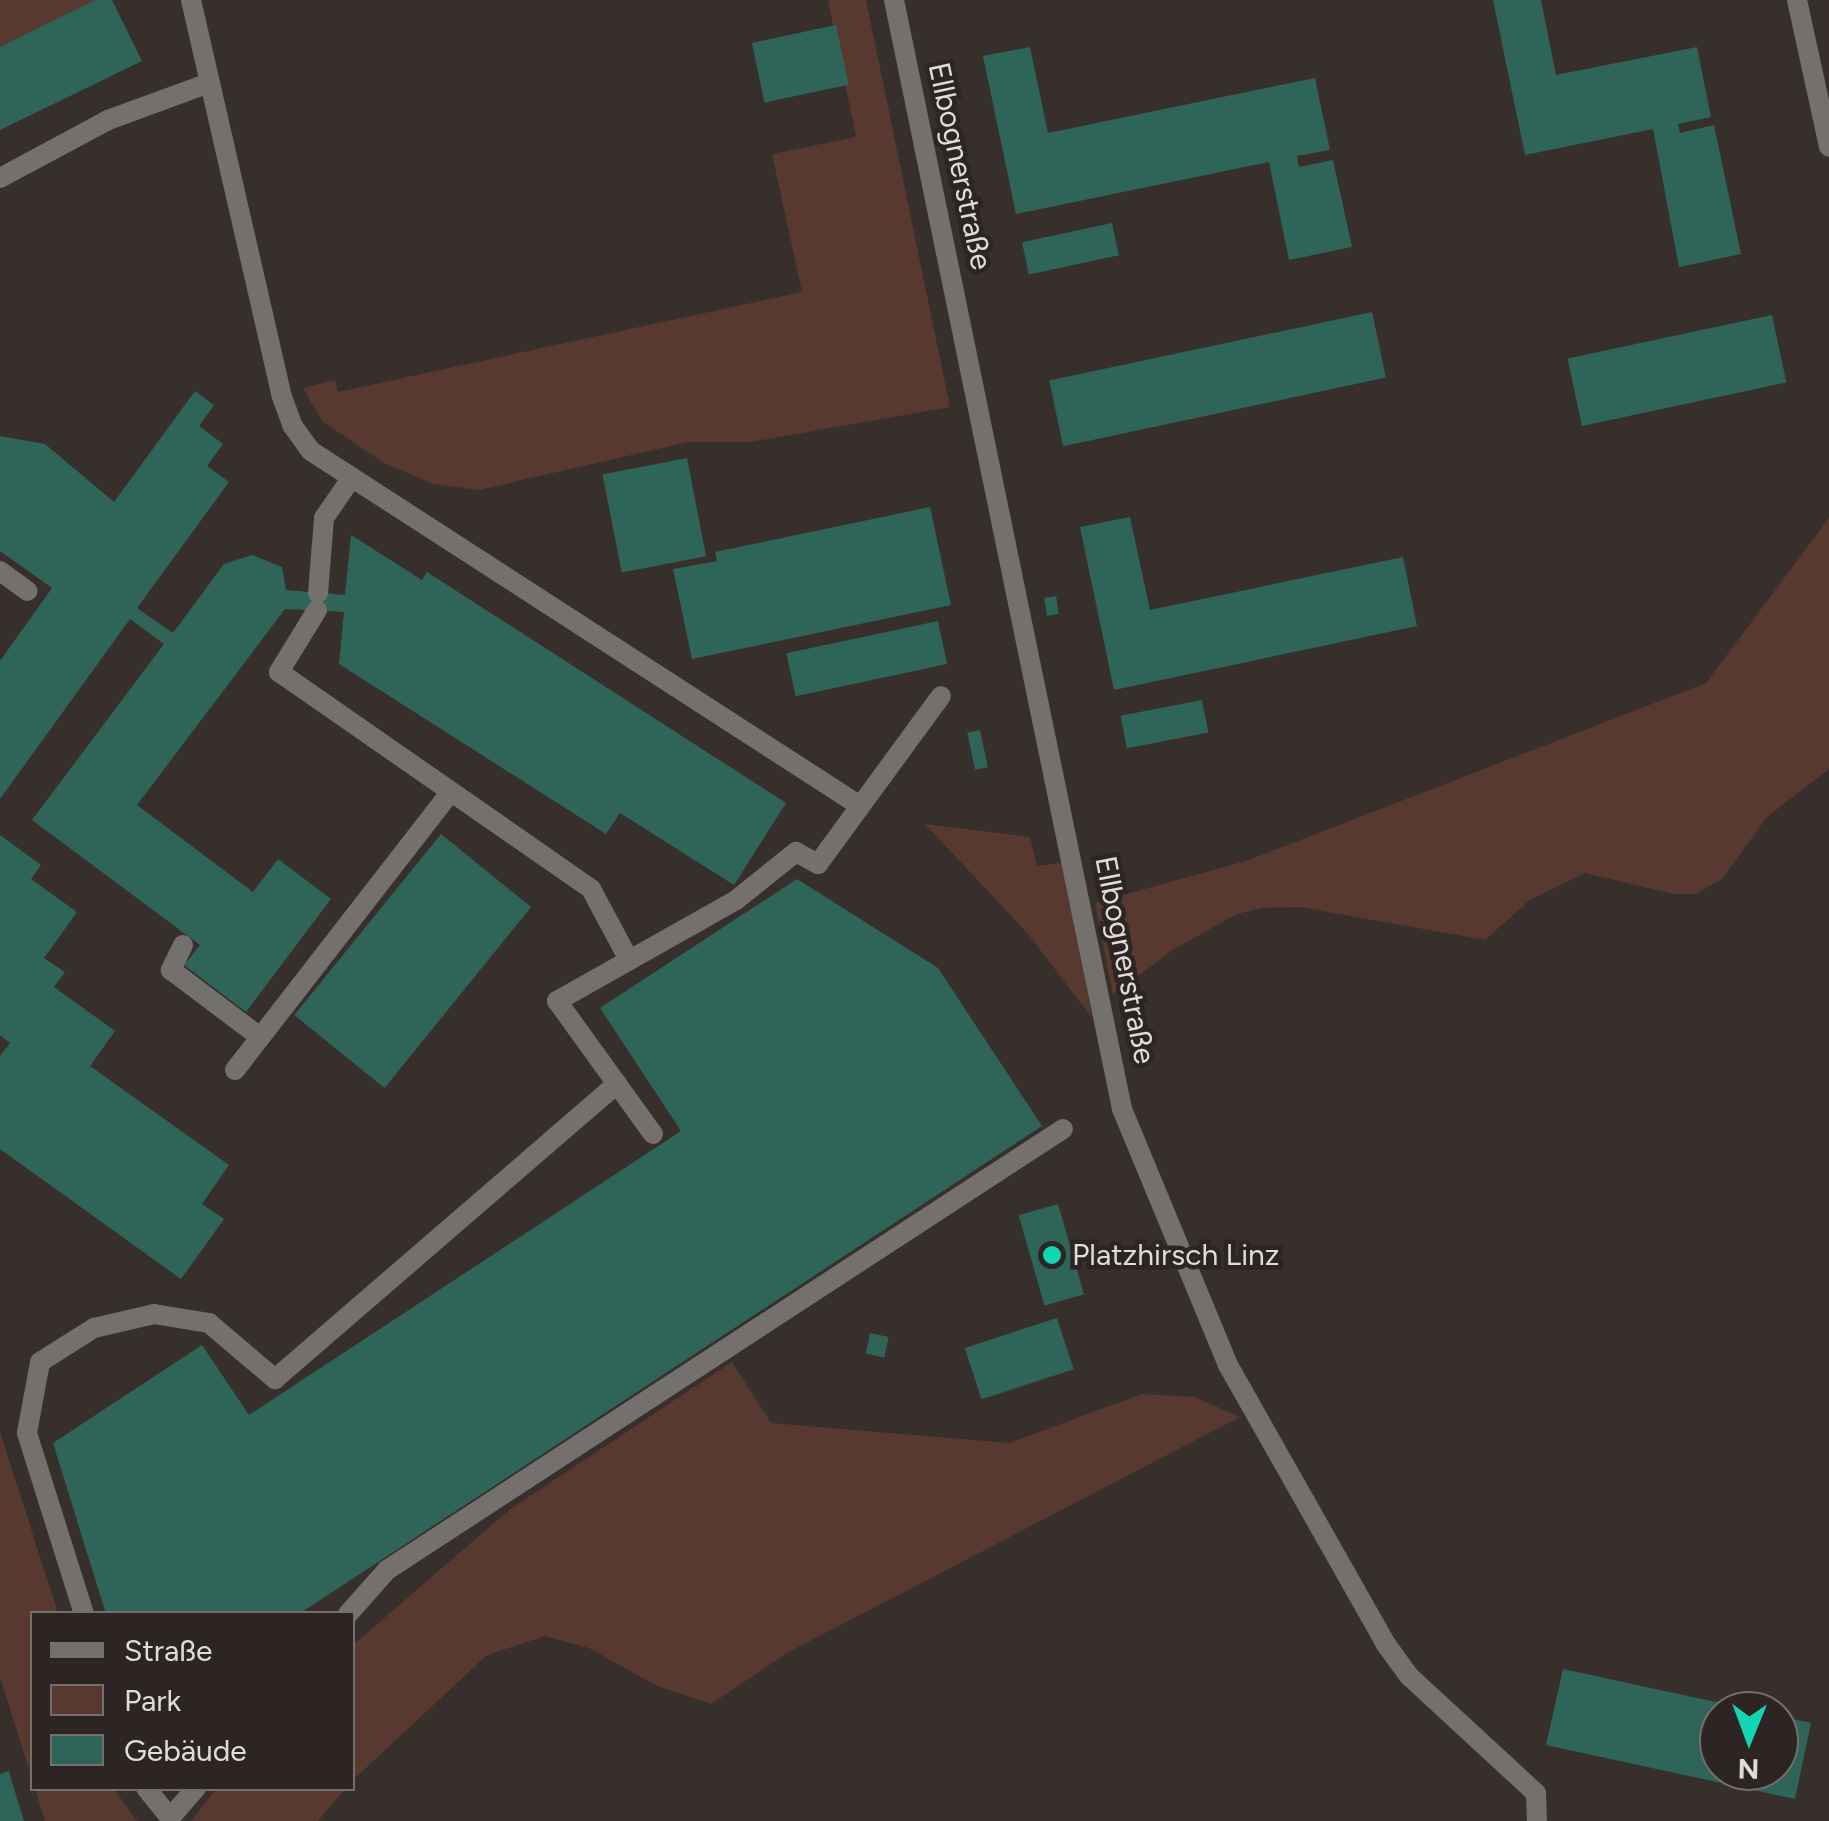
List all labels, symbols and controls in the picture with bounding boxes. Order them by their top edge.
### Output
street label: Ellbognerstraße [920,59,1000,273]
street label: Ellbognerstraße [1087,853,1163,1067]
place label: Platzhirsch Linz [1072,1237,1280,1273]
marker: Platzhirsch Linz [1041,1244,1063,1266]
legend [30,1611,355,1791]
text: Straße [124,1632,213,1669]
text: Park [124,1682,181,1719]
north arrow [1699,1691,1799,1791]
text: Gebäude [124,1732,247,1769]
text: N [1737,1752,1760,1786]

